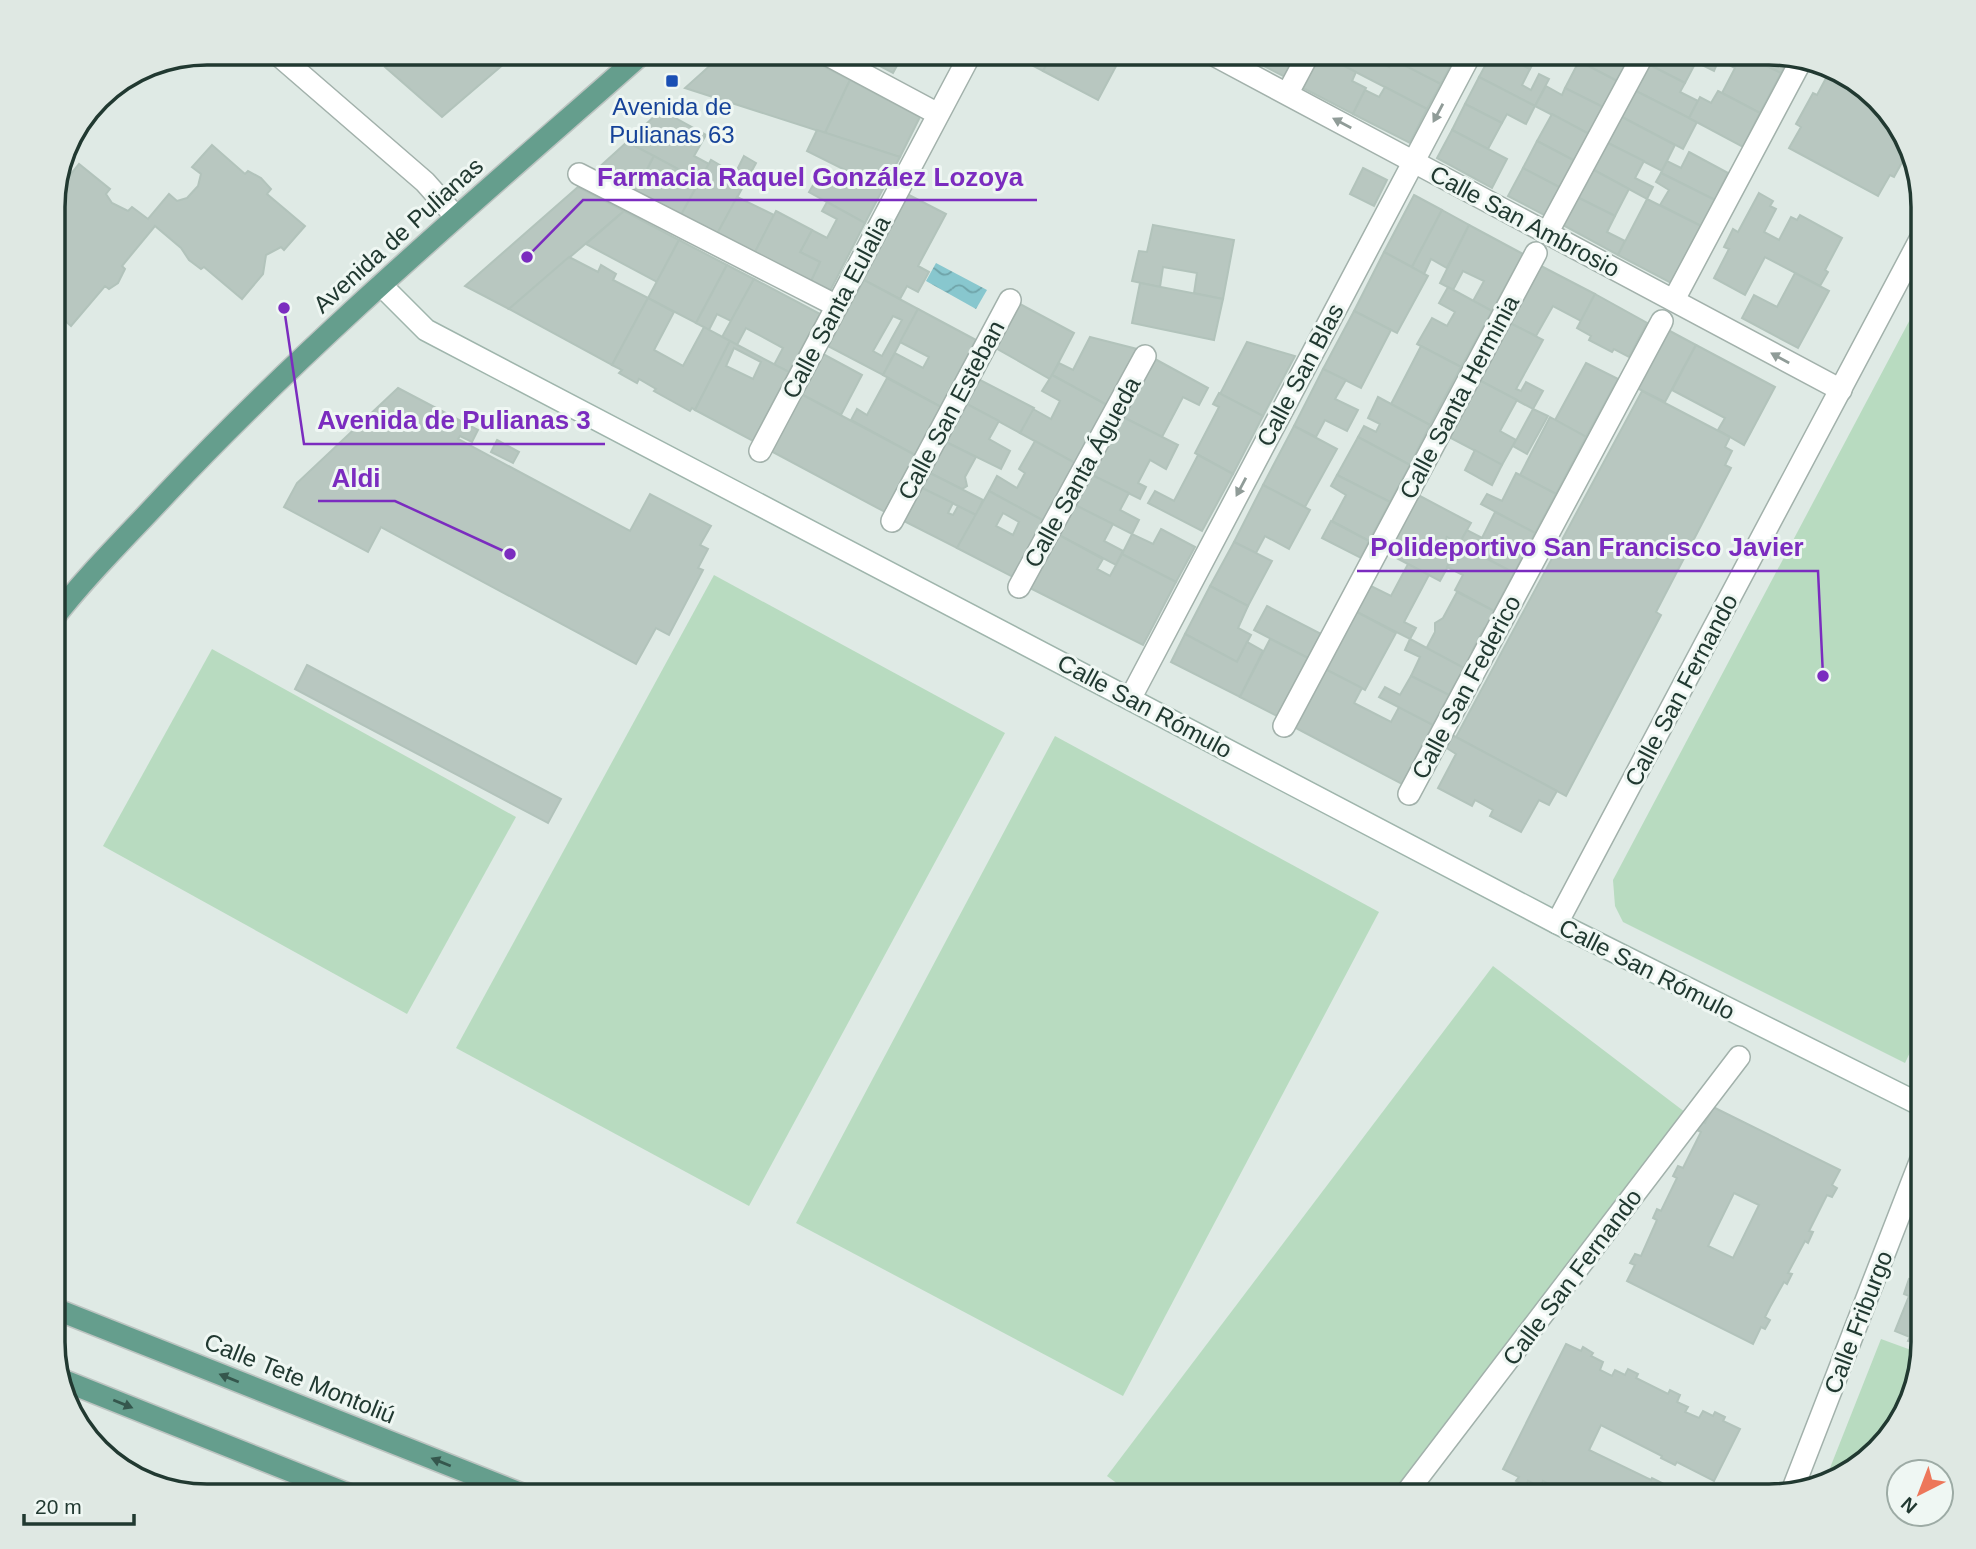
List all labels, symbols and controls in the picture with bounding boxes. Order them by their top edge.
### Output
marker: Avenida de Pulianas 63 [664,73,680,89]
place label: Avenida de Pulianas 63 [609,93,735,148]
one-way arrow [1433,103,1445,123]
one-way arrow [1333,117,1352,129]
street label: Avenida de Pulianas [308,152,488,318]
callout: Farmacia Raquel González Lozoya [583,153,1037,200]
street label: Calle San Ambrosio [1426,160,1624,282]
text: Farmacia Raquel González Lozoya [597,162,1024,192]
street label: Calle Santa Eulalia [776,211,896,403]
street label: Calle Santa Herminia [1394,290,1524,503]
street label: Calle San Blas [1251,299,1349,451]
street label: Calle San Esteban [892,316,1010,504]
one-way arrow [1771,352,1790,364]
street label: Calle Santa Águeda [1018,372,1146,572]
callout: Avenida de Pulianas 3 [304,397,605,444]
text: Avenida de Pulianas 3 [317,405,591,435]
callout: Aldi [318,454,395,501]
text: Aldi [331,463,381,493]
one-way arrow [1235,477,1247,497]
callout: Polideportivo San Francisco Javier [1357,524,1818,571]
text: Polideportivo San Francisco Javier [1370,532,1804,562]
street label: Calle San Fernando [1619,589,1743,791]
street label: Calle San Federico [1406,591,1526,783]
street label: Calle San Rómulo [1053,649,1237,763]
street label: Calle San Rómulo [1555,913,1739,1025]
street label: Calle San Fernando [1497,1184,1647,1370]
street label: Calle Friburgo [1818,1247,1898,1397]
street label: Calle Tete Montoliú [201,1327,399,1429]
one-way arrow [219,1373,240,1384]
one-way arrow [113,1399,134,1410]
one-way arrow [430,1457,451,1468]
north arrow [1885,1458,1955,1528]
scale bar [24,1482,135,1526]
text: N [1897,1493,1921,1518]
text: 20 m [35,1495,82,1518]

